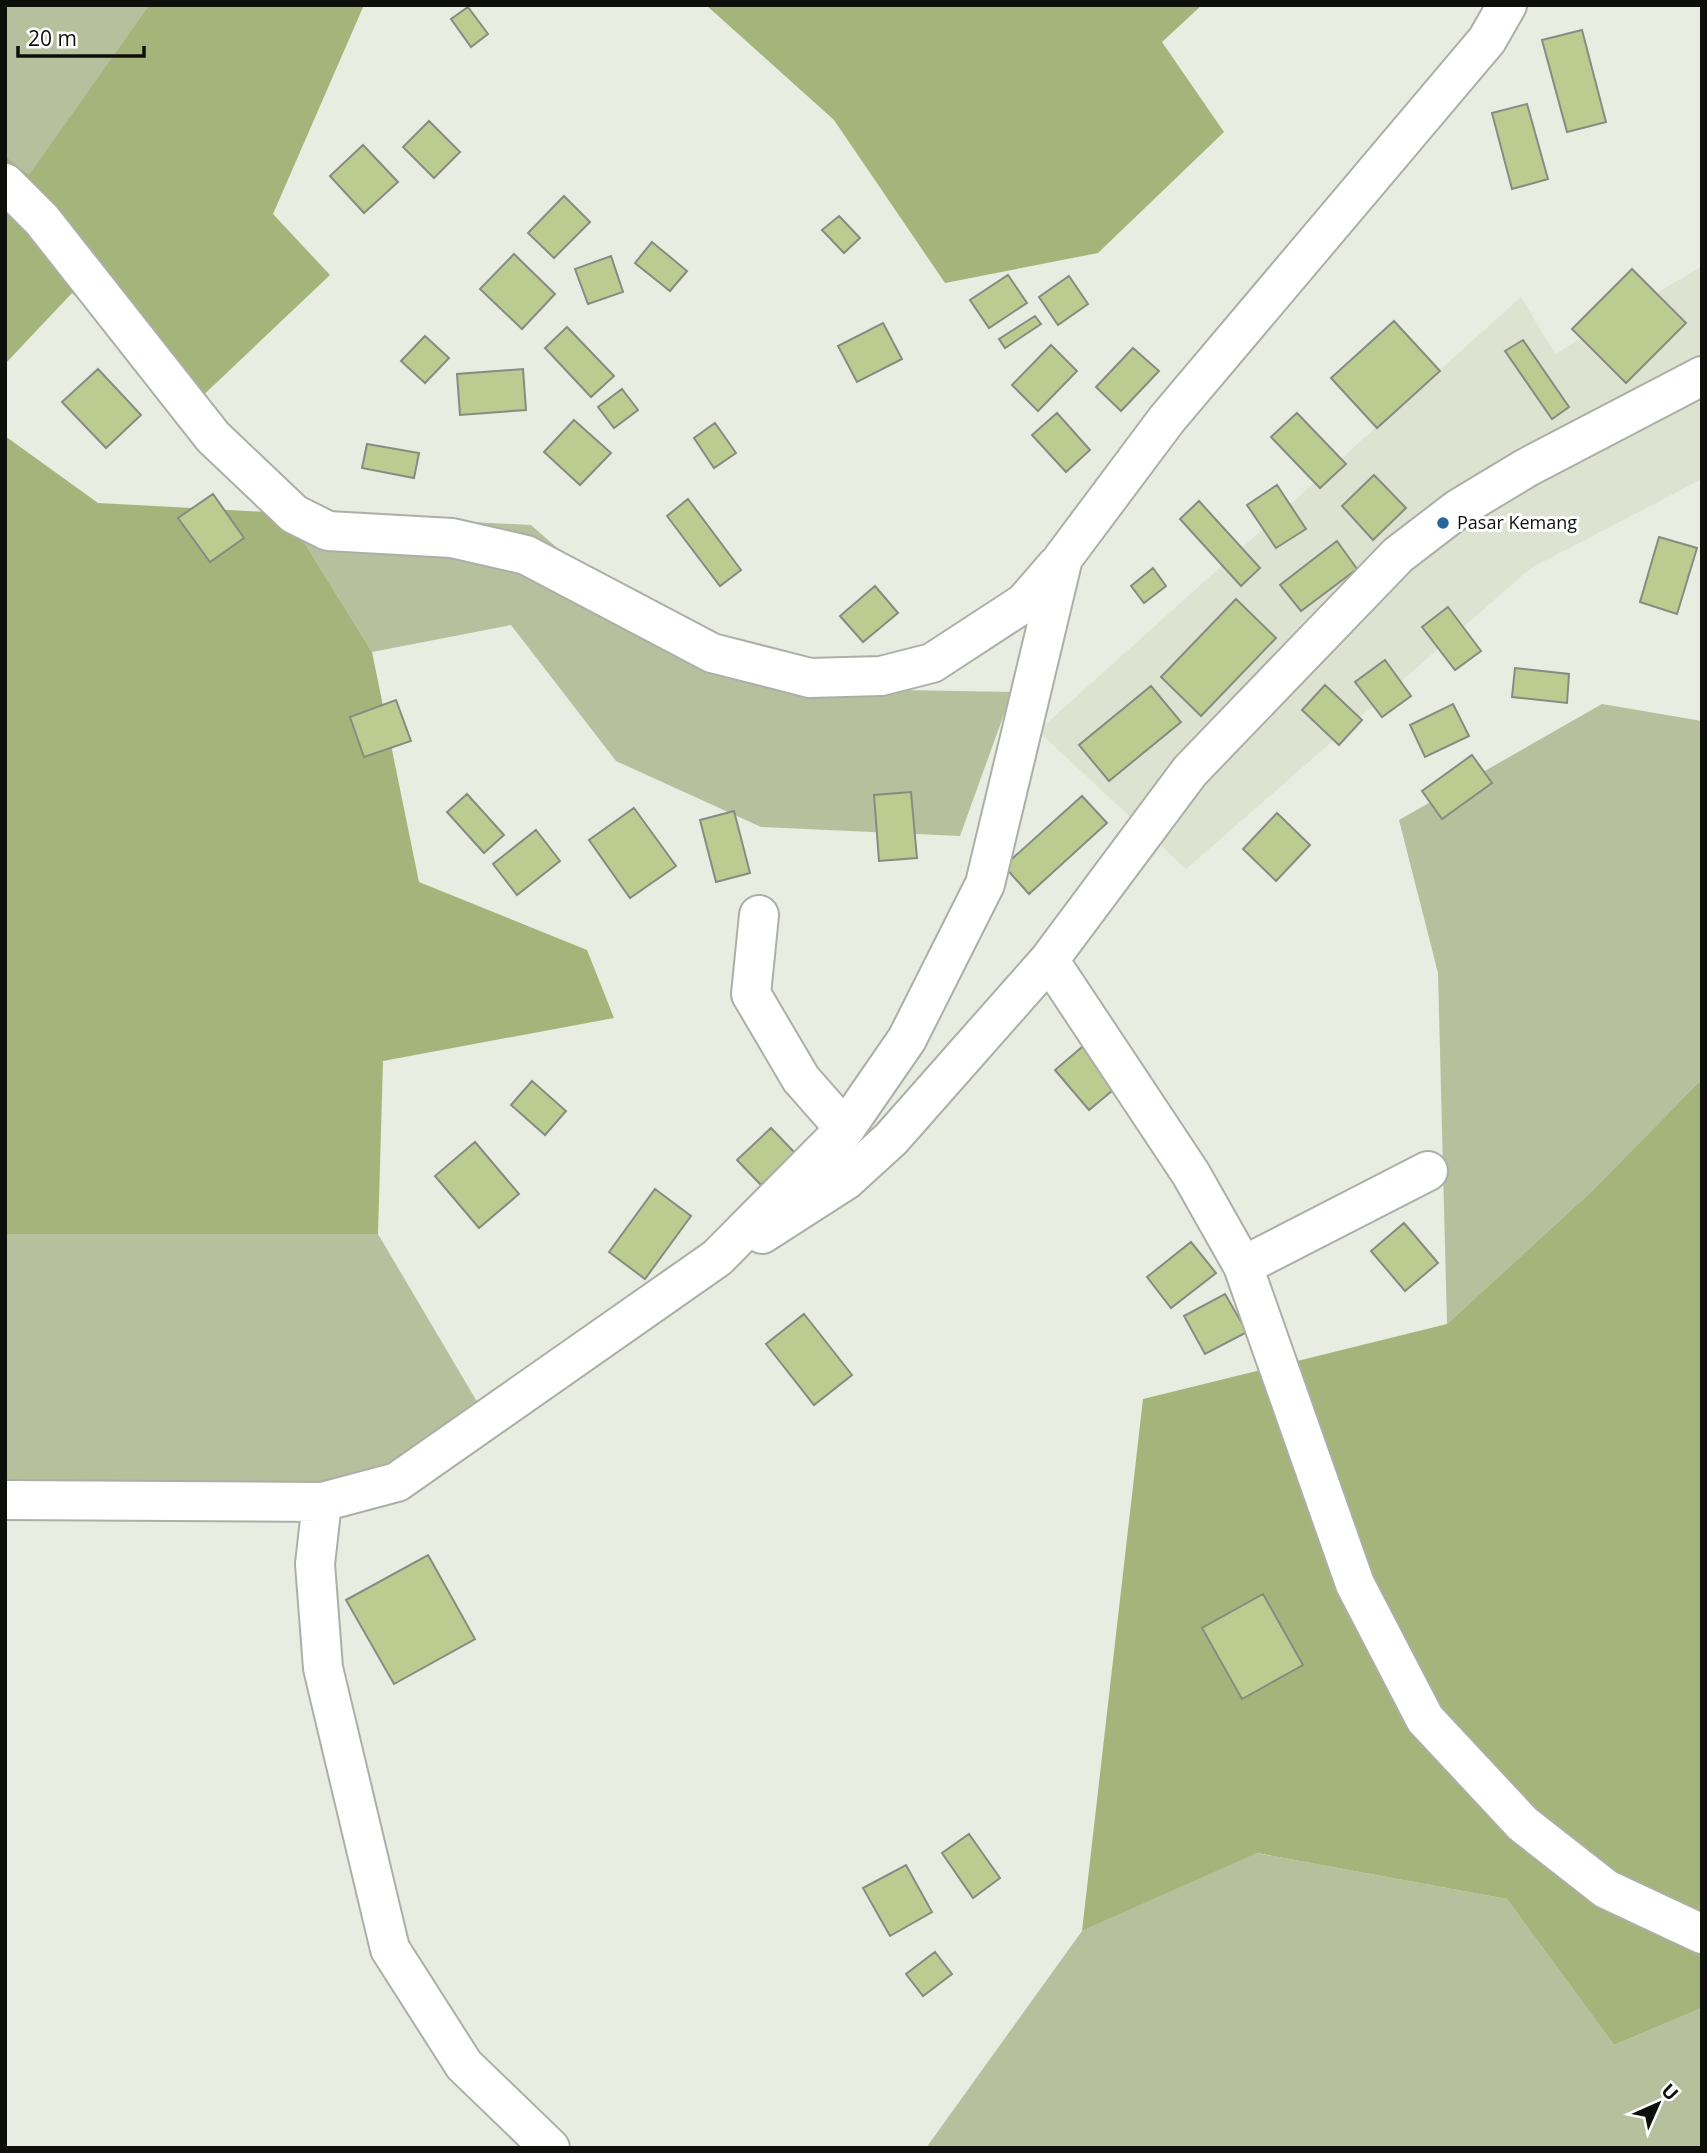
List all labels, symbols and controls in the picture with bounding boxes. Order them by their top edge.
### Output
scale bar [18,14,144,58]
text: 20 m [28,24,77,52]
place label: Pasar Kemang [1457,510,1577,534]
marker: Pasar Kemang [1435,515,1451,531]
north arrow [1623,2069,1693,2139]
text: U [1656,2078,1684,2106]

